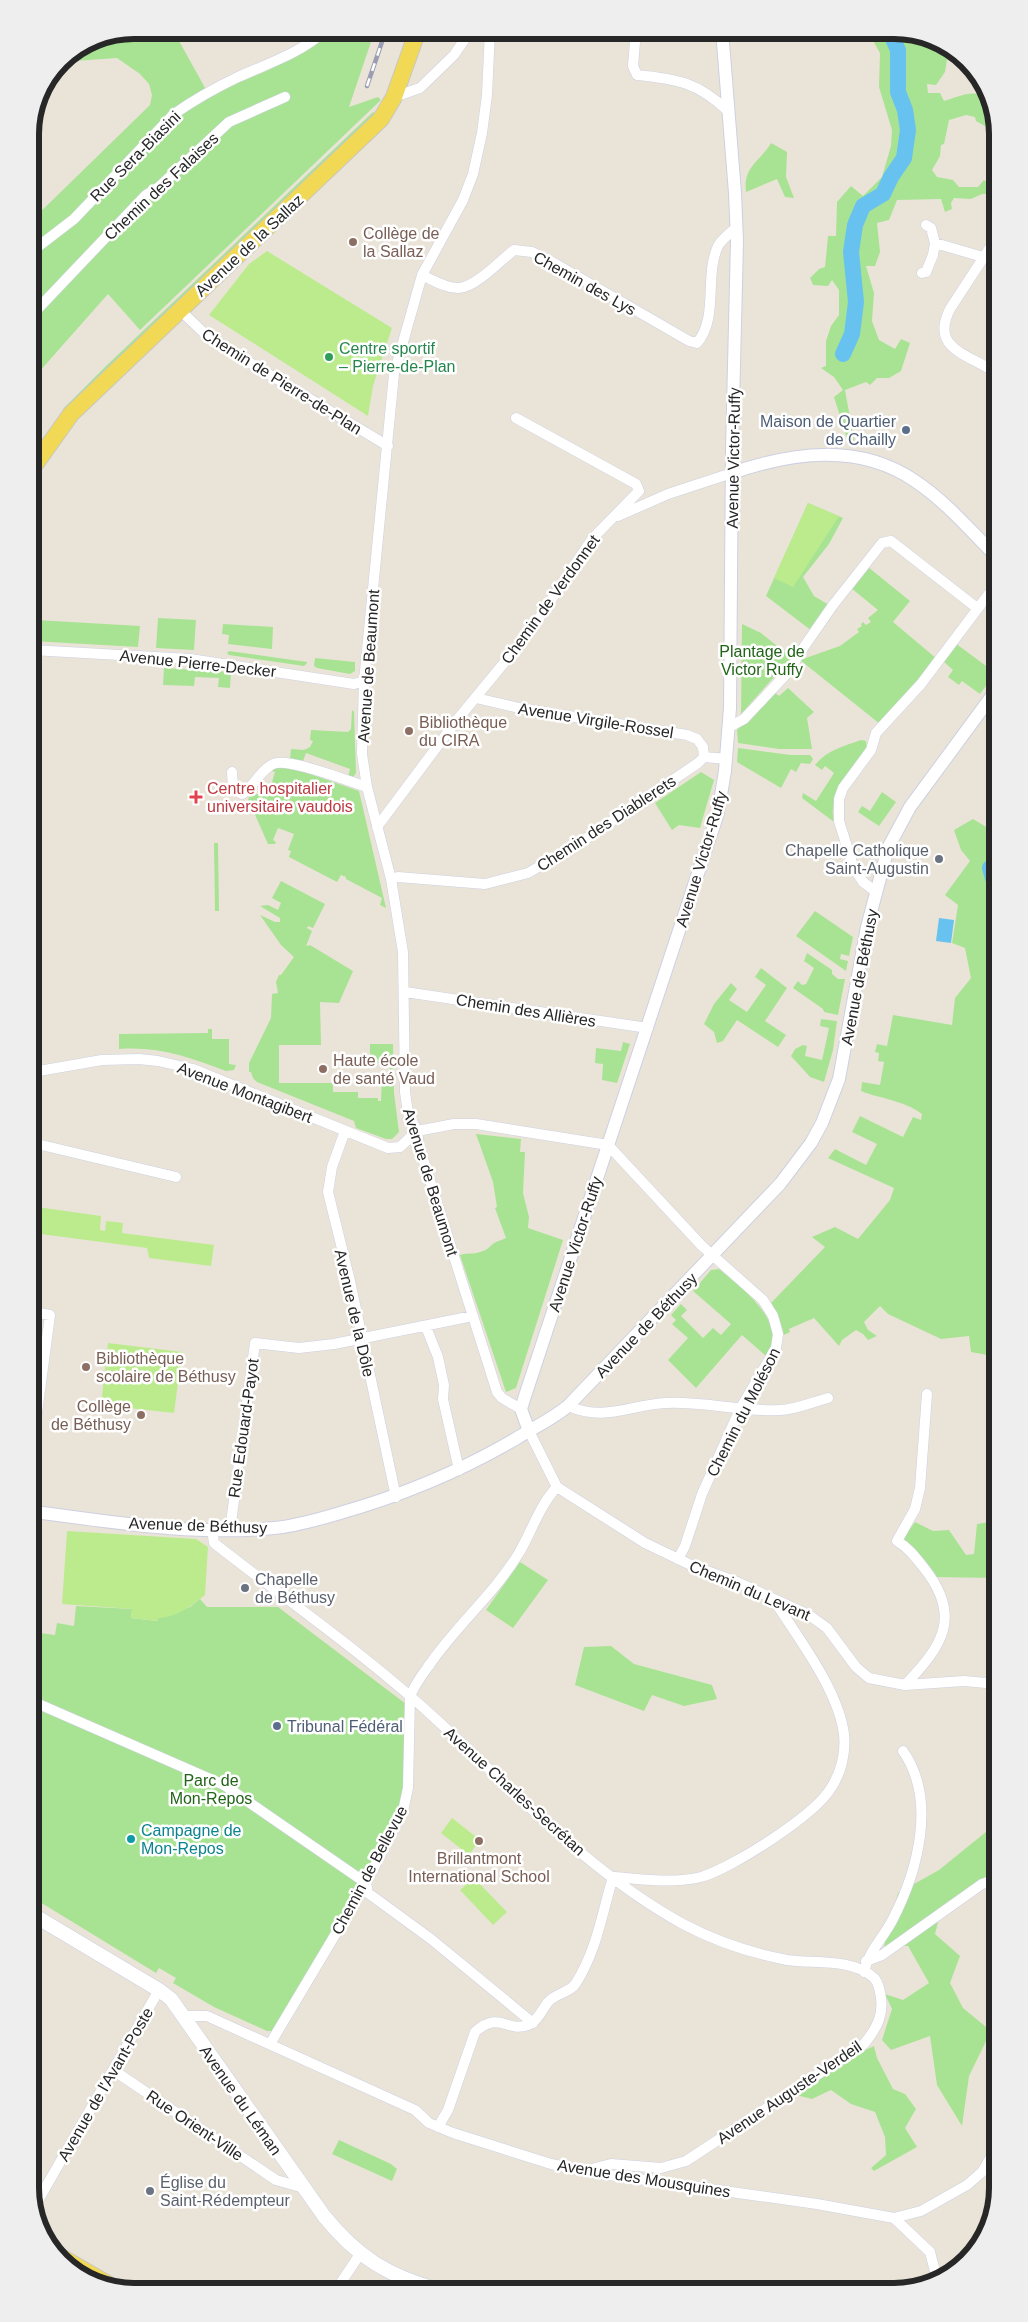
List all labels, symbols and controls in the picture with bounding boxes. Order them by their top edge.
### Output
street label: Rue Sera-Biasini [87,108,184,205]
street label: Chemin des Falaises [101,129,222,244]
street label: Avenue de la Sallaz [192,191,307,300]
place label: Collège de la Sallaz [363,225,440,260]
marker: Collège de la Sallaz [347,236,359,248]
street label: Chemin des Lys [531,248,639,319]
street label: Chemin de Pierre-de-Plan [199,325,365,438]
place label: Centre sportif – Pierre-de-Plan [339,340,456,375]
marker: Centre sportif – Pierre-de-Plan [323,351,335,363]
street label: Avenue Victor-Ruffy [724,387,743,529]
place label: Maison de Quartier de Chailly [760,413,897,448]
marker: Maison de Quartier de Chailly [900,424,912,436]
street label: Chemin de Verdonnet [498,531,603,667]
street label: Avenue de Beaumont [355,588,382,743]
park label: Plantage de Victor Ruffy [719,643,805,678]
street label: Avenue Pierre-Decker [119,647,278,680]
street label: Avenue Virgile-Rossel [517,700,675,741]
place label: Bibliothèque du CIRA [419,714,507,749]
marker: Bibliothèque du CIRA [403,725,415,737]
street label: Chemin des Diablerets [534,772,679,875]
place label: Centre hospitalier universitaire vaudois [207,780,353,815]
street label: Avenue Victor-Ruffy [673,789,730,929]
marker: Centre hospitalier universitaire vaudois [189,790,203,804]
place label: Chapelle Catholique Saint-Augustin [785,842,929,877]
marker: Chapelle Catholique Saint-Augustin [933,853,945,865]
street label: Avenue de Béthusy [838,908,881,1047]
street label: Chemin des Allières [455,991,597,1030]
place label: Haute école de santé Vaud [333,1052,435,1087]
street label: Avenue Montagibert [175,1059,315,1126]
marker: Haute école de santé Vaud [317,1063,329,1075]
street label: Avenue de Beaumont [400,1106,461,1259]
street label: Avenue Victor-Ruffy [546,1174,605,1314]
street label: Avenue de la Dôle [332,1248,377,1379]
street label: Avenue de Béthusy [592,1270,701,1381]
street label: Chemin du Moléson [704,1345,783,1479]
place label: Bibliothèque scolaire de Béthusy [96,1350,236,1385]
street label: Rue Edouard-Payot [225,1357,262,1499]
marker: Bibliothèque scolaire de Béthusy [80,1361,92,1373]
place label: Collège de Béthusy [51,1398,131,1433]
marker: Collège de Béthusy [135,1409,147,1421]
street label: Avenue de Béthusy [128,1515,267,1536]
street label: Chemin du Levant [687,1557,813,1624]
place label: Chapelle de Béthusy [255,1571,335,1606]
marker: Chapelle de Béthusy [239,1582,251,1594]
place label: Tribunal Fédéral [287,1718,403,1735]
marker: Tribunal Fédéral [271,1720,283,1732]
street label: Avenue Charles-Secrétan [441,1724,588,1859]
park label: Parc de Mon-Repos [170,1772,252,1807]
street label: Chemin de Bellevue [328,1803,411,1937]
place label: Campagne de Mon-Repos [141,1822,242,1857]
marker: Campagne de Mon-Repos [125,1833,137,1845]
marker: Brillantmont International School [473,1835,485,1847]
place label: Brillantmont International School [408,1850,550,1885]
street label: Avenue de l'Avant-Poste [55,2005,156,2164]
street label: Avenue Auguste-Verdeil [714,2038,865,2147]
street label: Avenue du Léman [196,2042,285,2158]
street label: Rue Orient-Ville [143,2087,246,2164]
street label: Avenue des Mousquines [556,2156,732,2201]
place label: Église du Saint-Rédempteur [160,2173,291,2209]
marker: Église du Saint-Rédempteur [144,2185,156,2197]

